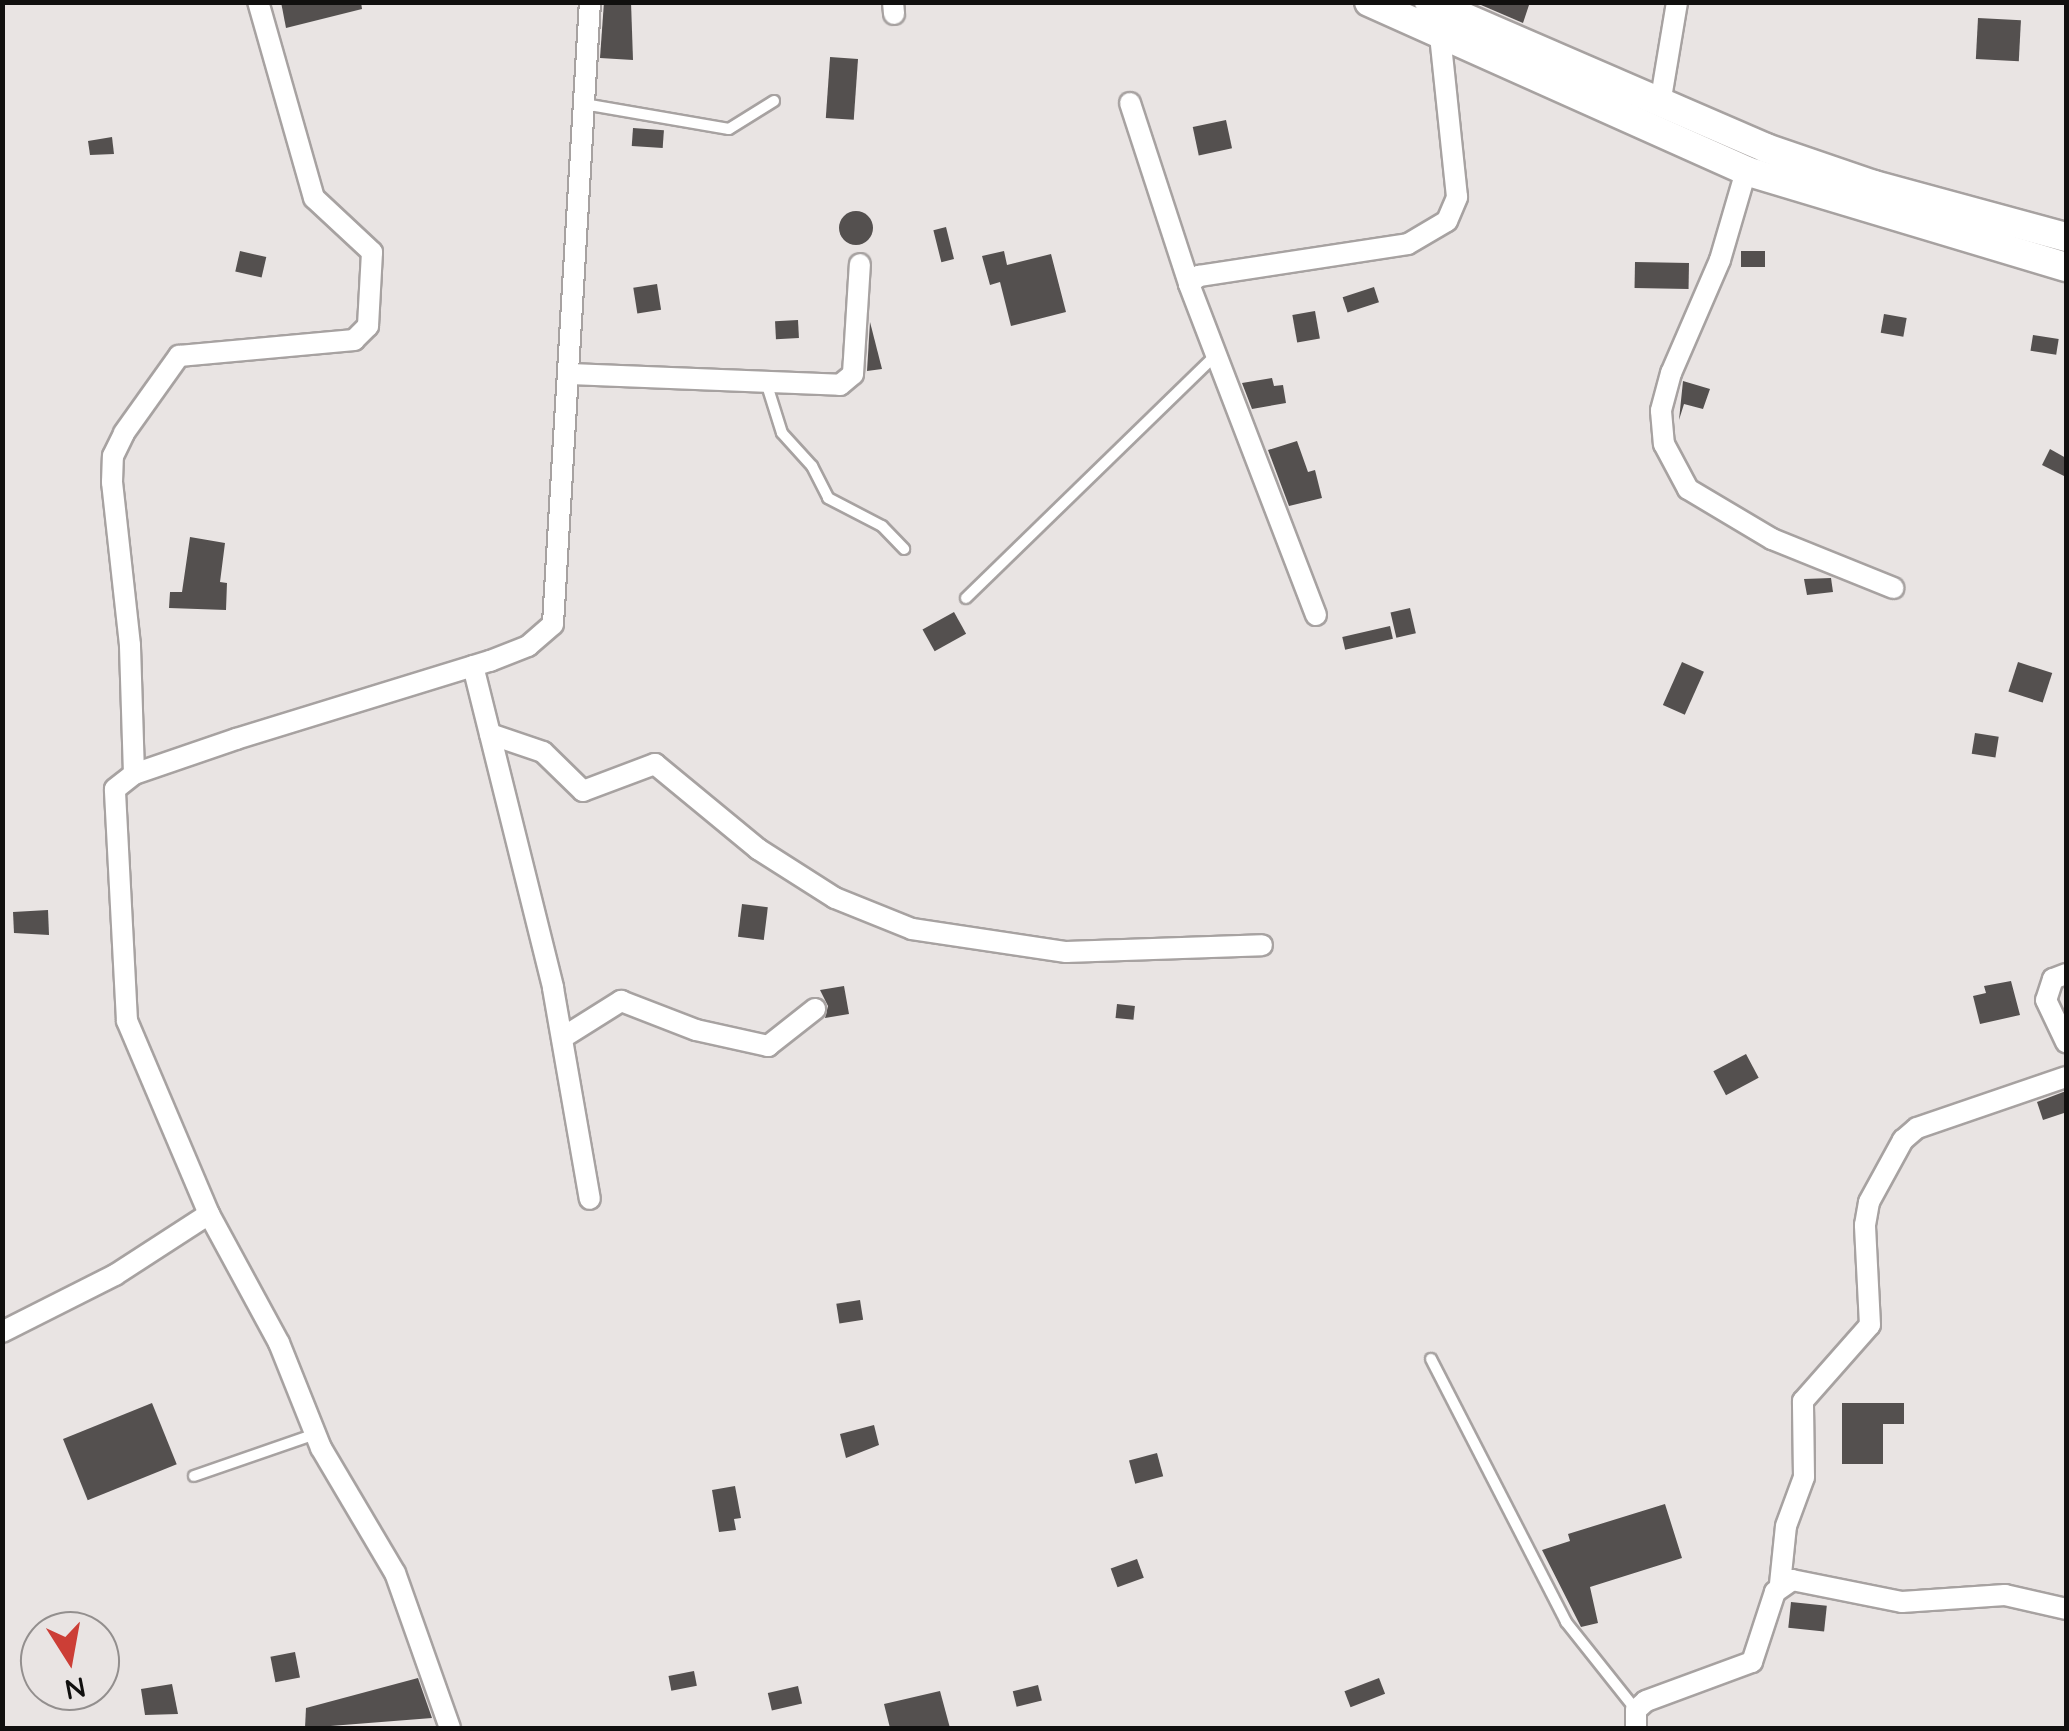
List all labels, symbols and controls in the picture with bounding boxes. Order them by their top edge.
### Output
north arrow [20,1611,120,1711]
text: N [62,1670,89,1708]

